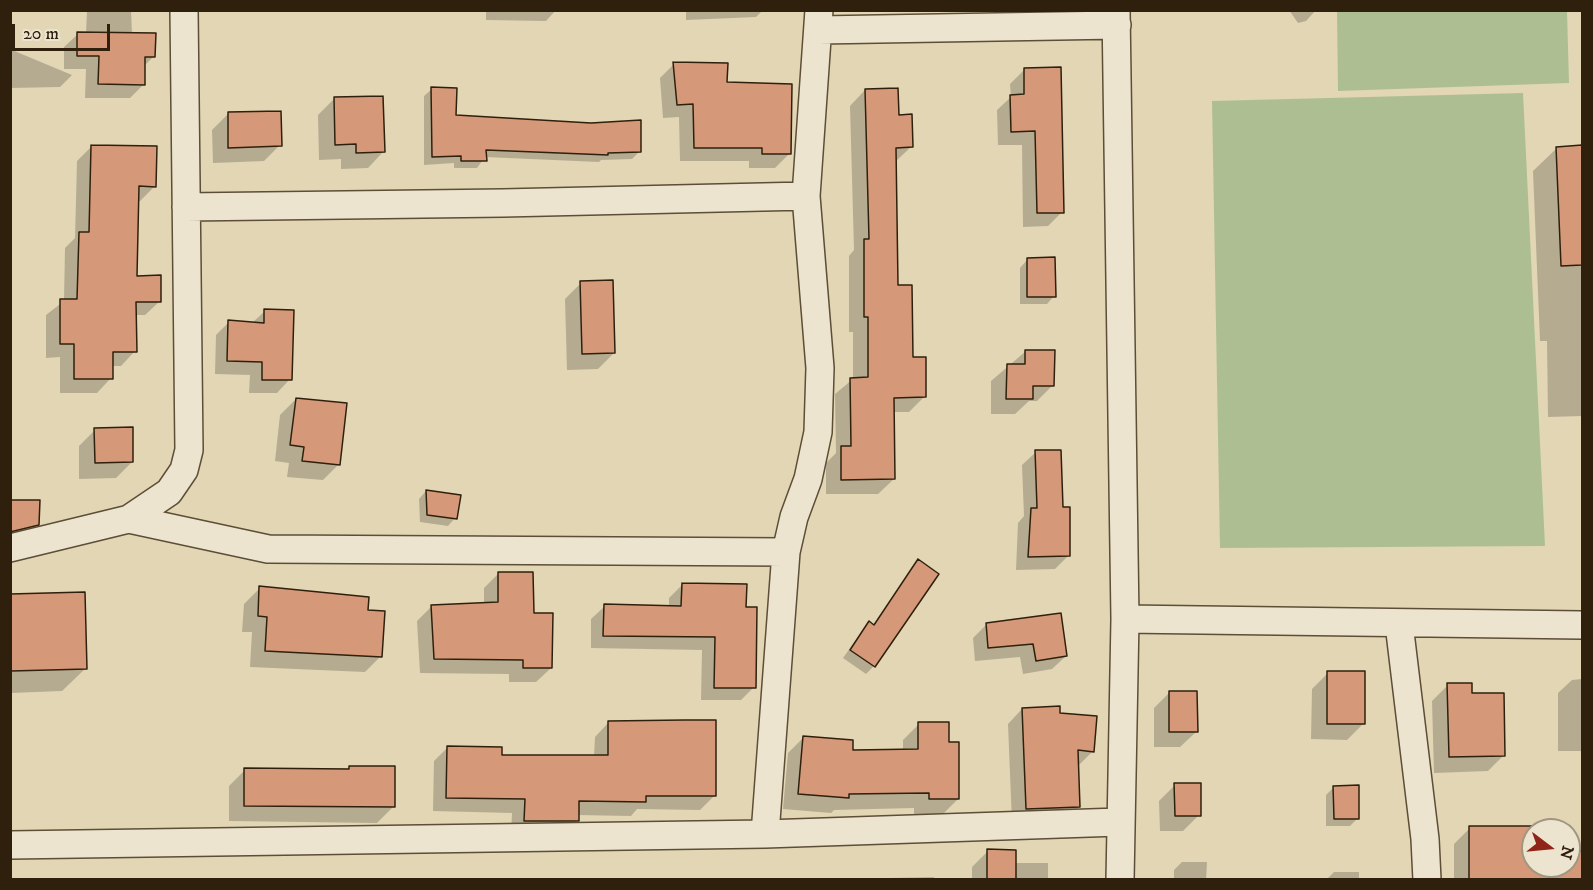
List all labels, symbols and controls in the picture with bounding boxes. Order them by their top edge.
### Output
scale bar [15,12,112,50]
text: 20 m [23,23,59,45]
north arrow [1521,818,1581,878]
text: N [1555,843,1578,861]

